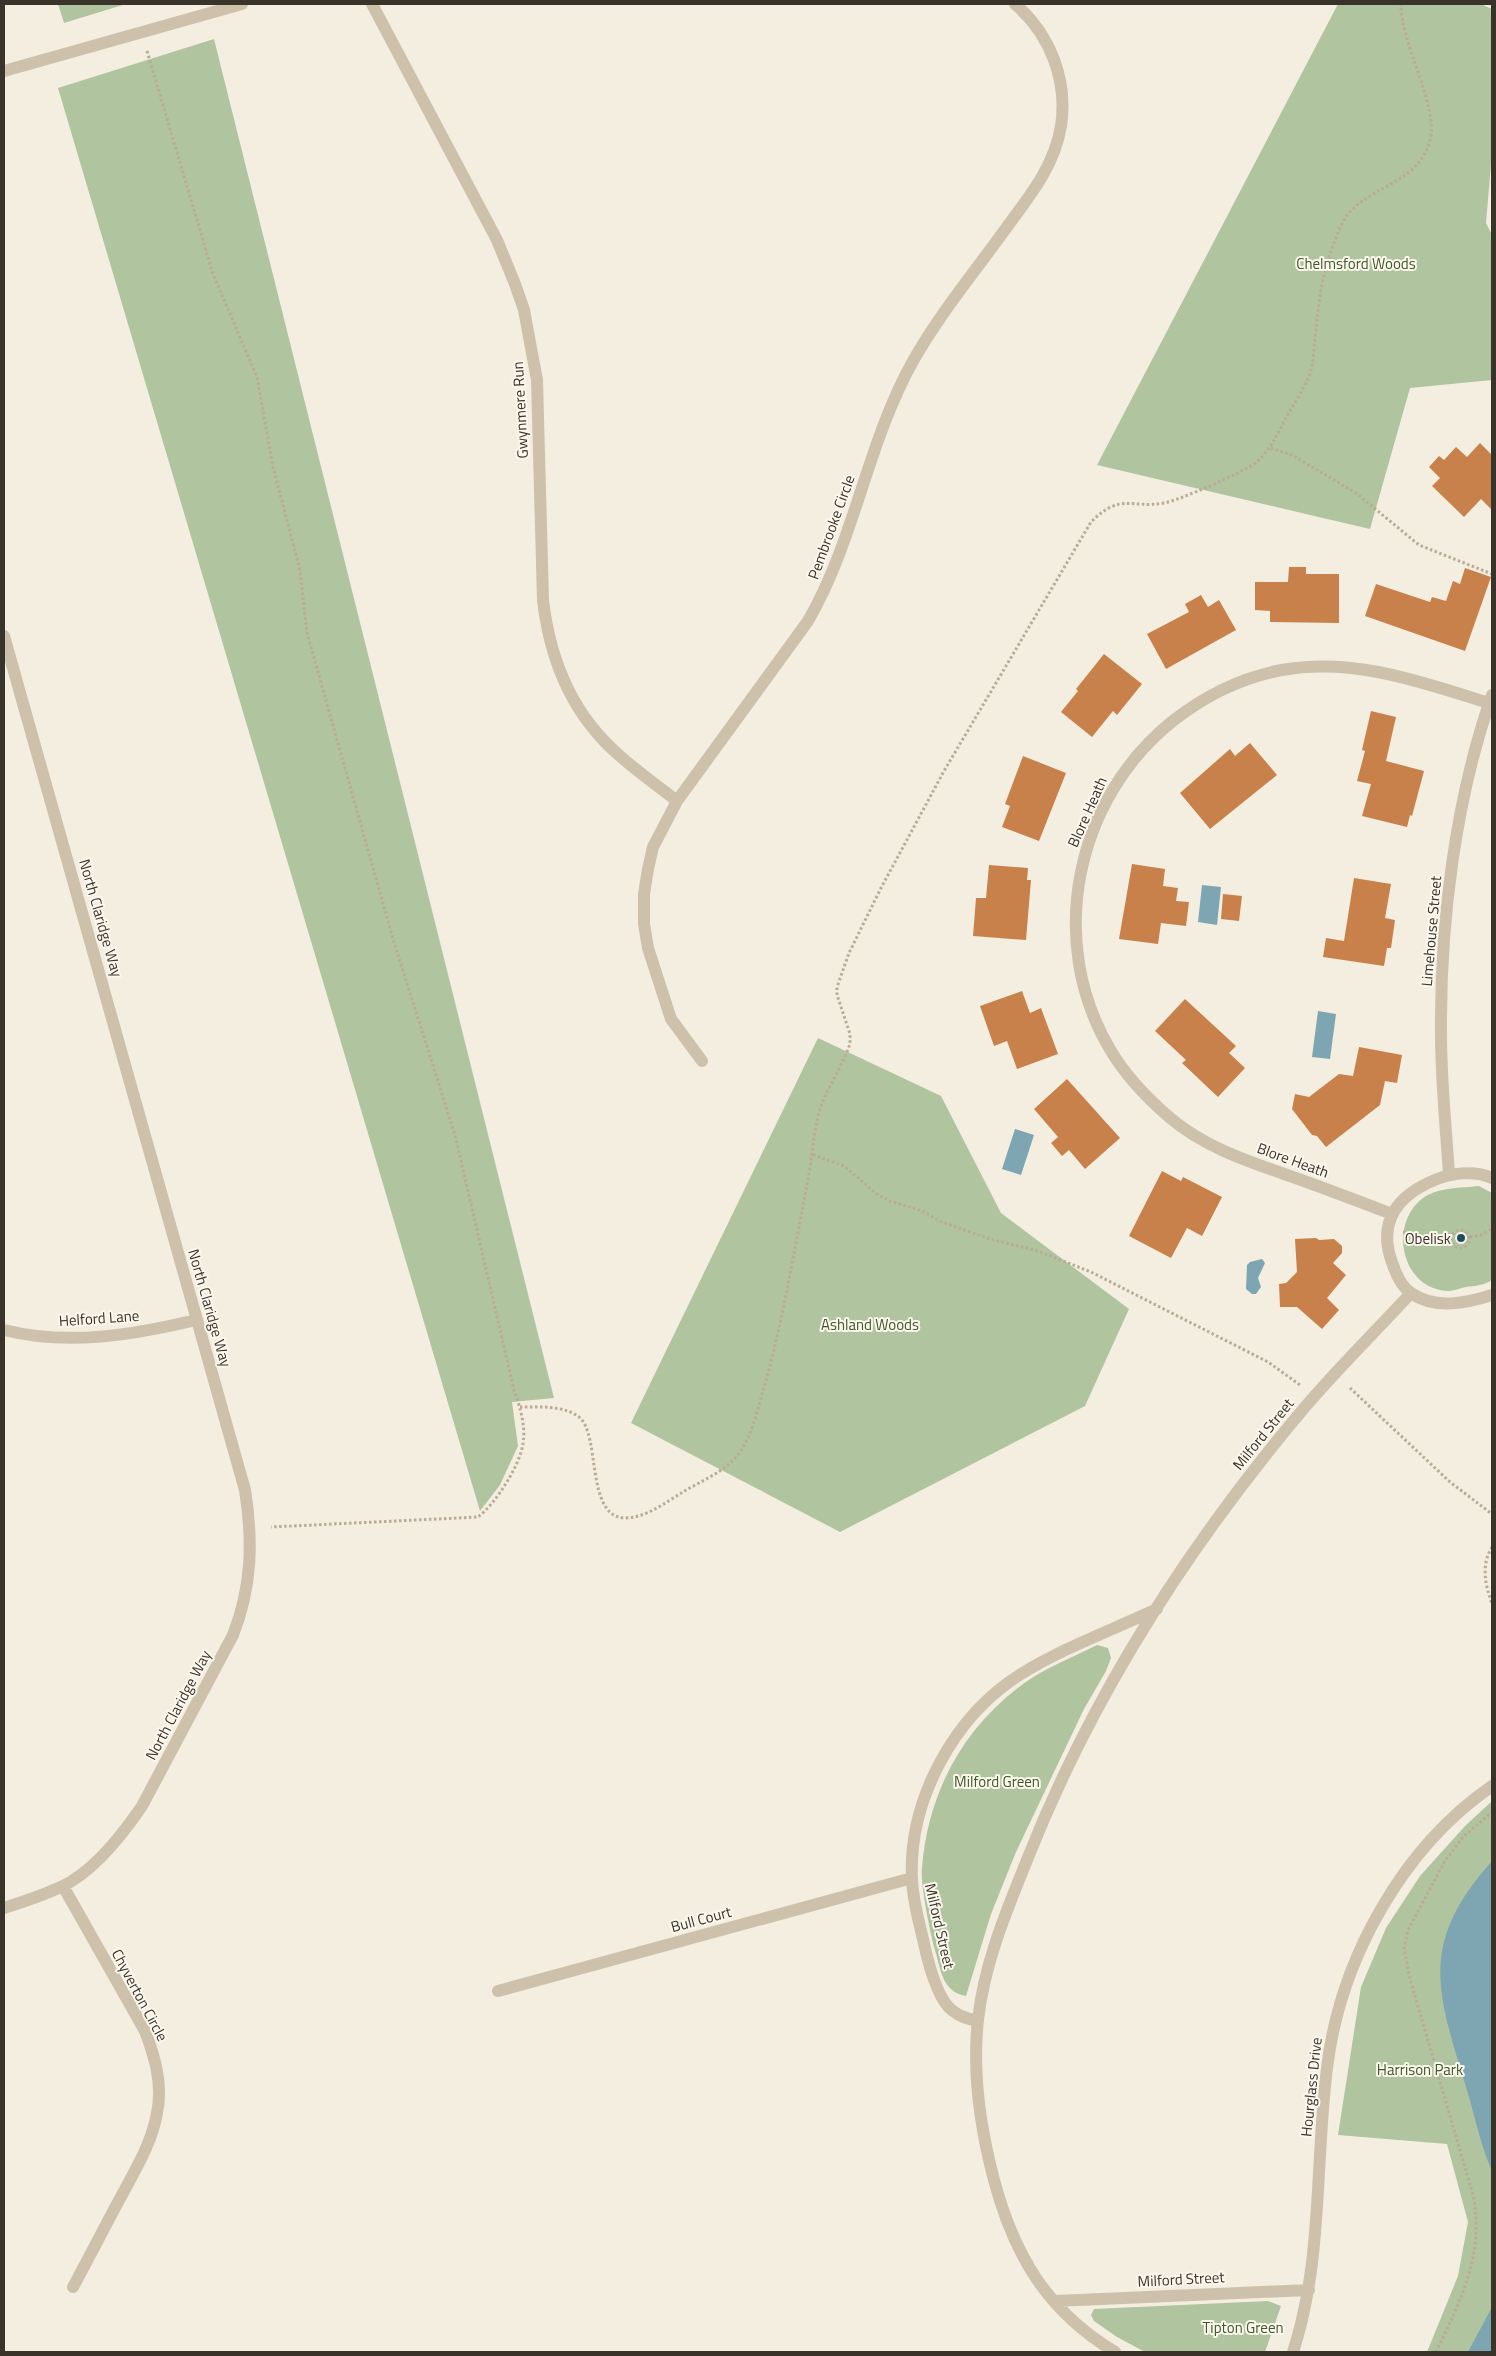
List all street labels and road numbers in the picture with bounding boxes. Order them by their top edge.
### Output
street label: Gwynmere Run [506,361,534,459]
street label: Pembrooke Circle [801,472,861,582]
street label: Blore Heath [1061,773,1113,851]
street label: North Claridge Way [73,856,129,980]
street label: Limehouse Street [1415,874,1447,987]
street label: Blore Heath [1254,1136,1332,1184]
street label: North Claridge Way [182,1246,238,1370]
street label: Helford Lane [58,1304,140,1332]
street label: Milford Street [1227,1392,1300,1475]
street label: North Claridge Way [139,1646,217,1764]
street label: Milford Street [919,1881,961,1972]
street label: Bull Court [668,1900,735,1938]
street label: Chyverton Circle [106,1945,174,2045]
street label: Hourglass Drive [1294,2036,1328,2138]
street label: Milford Street [1137,2265,1226,2293]

